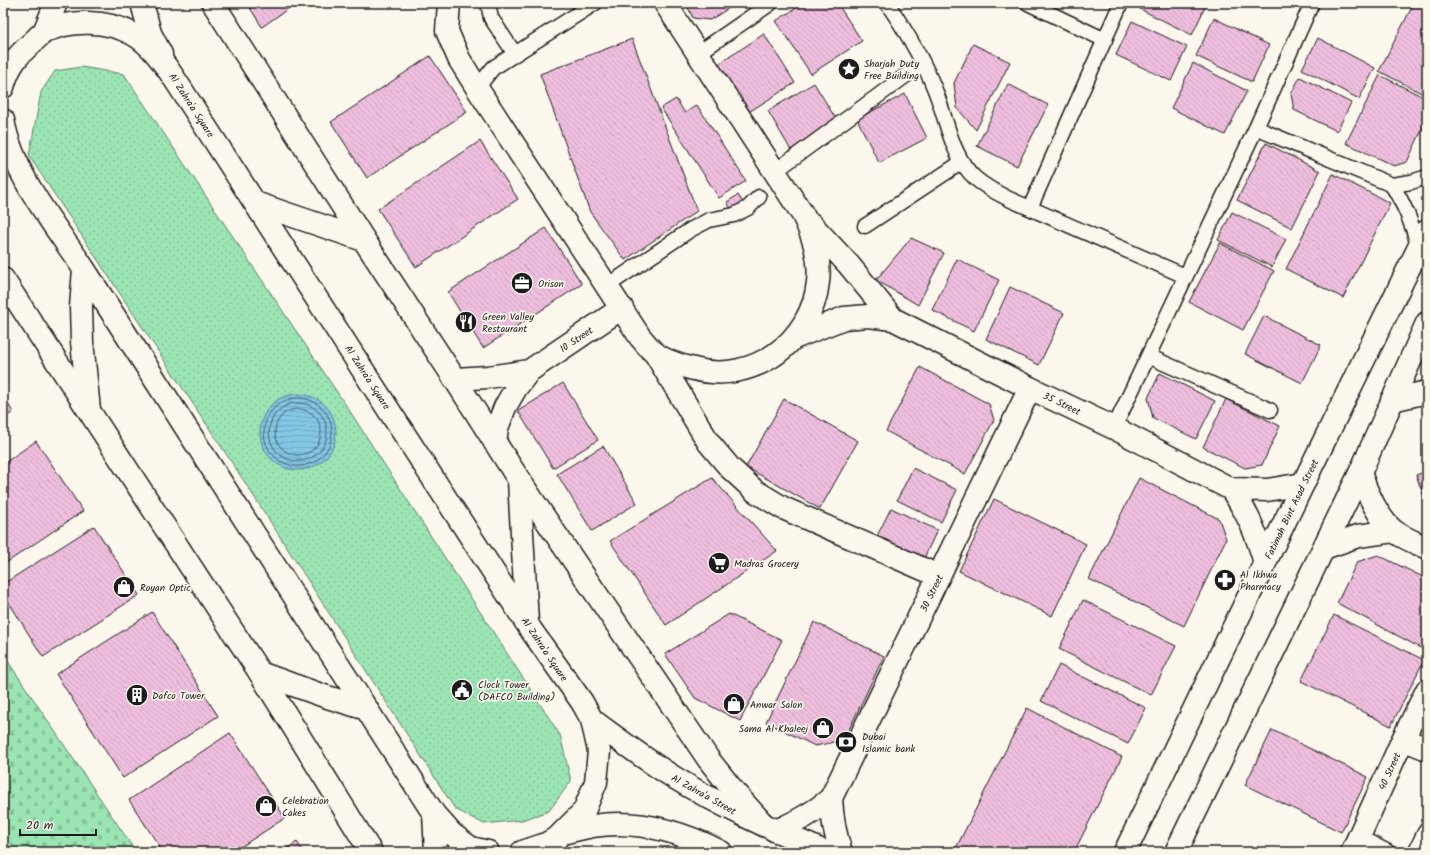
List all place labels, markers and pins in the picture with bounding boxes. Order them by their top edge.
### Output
place icon: Sharjah Duty Free Building [836,56,862,82]
place label: Sharjah Duty Free Building [864,56,919,84]
office icon: Orison [509,270,535,296]
place label: Orison [538,276,564,292]
restaurant icon: Green Valley Restaurant [453,309,479,335]
place label: Green Valley Restaurant [482,309,534,337]
supermarket icon: Madras Grocery [706,550,732,576]
place label: Madras Grocery [734,556,799,572]
pharmacy icon: Al Ikhwa Pharmacy [1212,567,1238,593]
place label: Al Ikhwa Pharmacy [1240,567,1281,595]
shop icon: Royan Optic [111,574,137,600]
place label: Royan Optic [140,580,191,596]
public building icon: Clock Tower (DAFCO Building) [449,677,475,703]
place label: Clock Tower (DAFCO Building) [478,677,555,705]
building icon: Dafco Tower [124,682,150,708]
place label: Dafco Tower [152,688,205,704]
shop icon: Anwar Salon [721,691,747,717]
place label: Anwar Salon [750,697,802,713]
shop icon: Sama Al Khaleej [810,715,836,741]
place label: Sama Al Khaleej [739,721,808,737]
bank icon: Dubai Islamic bank [833,729,859,755]
place label: Dubai Islamic bank [862,729,916,757]
shop icon: Celebration Cakes [253,793,279,819]
place label: Celebration Cakes [282,793,329,821]

